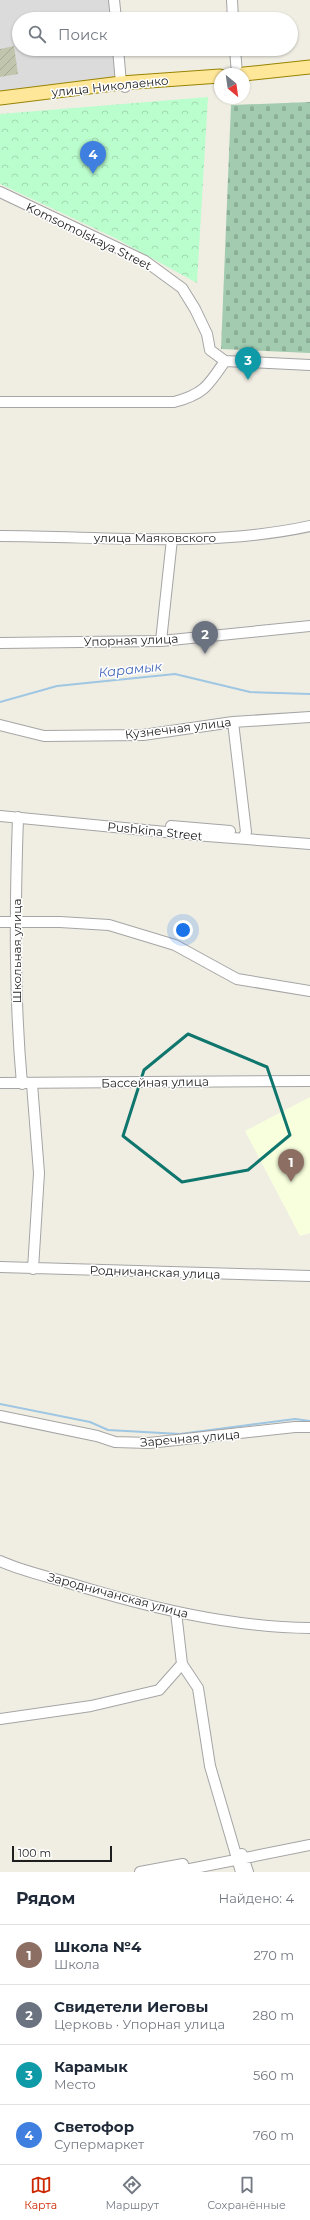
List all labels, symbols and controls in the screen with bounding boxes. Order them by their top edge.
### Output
search box [12,12,298,56]
icon: search [26,23,48,45]
text: Поиск [58,25,107,44]
north arrow [214,68,250,104]
street label: улица Николаенко [50,72,170,100]
pin: 4 [80,141,106,174]
street label: Komsomolskaya Street [24,199,154,273]
pin: 3 [235,347,261,380]
street label: улица Маяковского [93,530,217,545]
pin: 2 [192,621,218,654]
street label: Упорная улица [83,631,179,649]
water label: Карамык [98,658,163,680]
street label: Кузнечная улица [124,714,232,742]
street label: Pushkina Street [107,819,203,843]
street label: Школьная улица [9,899,24,1003]
your location [173,920,193,940]
street label: Бассейная улица [101,1074,209,1090]
pin: 1 [278,1149,304,1182]
street label: Родничанская улица [89,1262,221,1282]
street label: Заречная улица [139,1426,241,1450]
street label: Зародничанская улица [46,1569,190,1621]
scale bar [12,1844,112,1863]
text: 100 m [18,1846,51,1860]
text: Рядом [16,1888,75,1908]
text: Найдено: 4 [219,1890,294,1906]
text: Школа №4 [54,1937,141,1956]
text: 1 [26,1947,32,1963]
text: 270 m [253,1947,294,1963]
text: Школа [54,1956,100,1972]
text: Свидетели Иеговы [54,1997,208,2016]
text: 2 [25,2007,33,2023]
text: 280 m [253,2007,294,2023]
text: Церковь · Упорная улица [54,2016,225,2032]
text: Карамык [54,2057,128,2076]
text: 3 [25,2067,33,2083]
text: 560 m [253,2067,294,2083]
text: Место [54,2076,96,2092]
text: Светофор [54,2117,134,2136]
text: 4 [25,2127,33,2143]
text: 760 m [253,2127,294,2143]
text: Супермаркет [54,2136,144,2152]
tab: Карта [24,2174,57,2212]
tab: Маршрут [105,2174,159,2212]
tab: Сохранённые [207,2174,286,2212]

